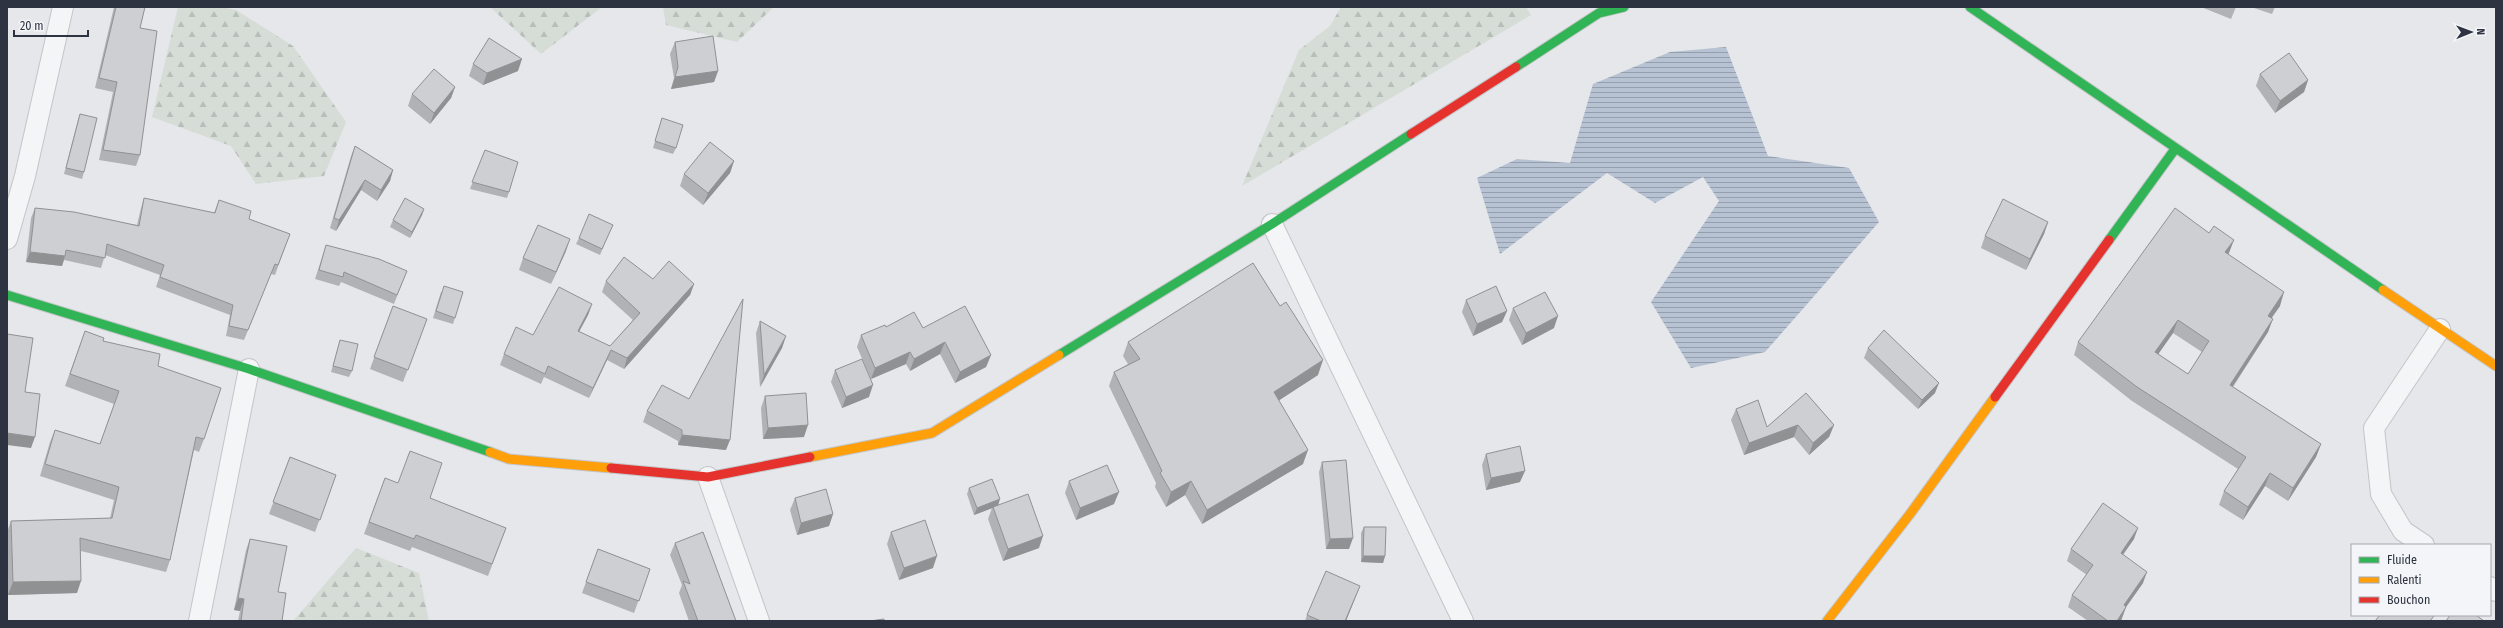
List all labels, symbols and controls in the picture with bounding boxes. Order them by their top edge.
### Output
scale bar [14,12,88,38]
north arrow [2451,12,2491,52]
text: 20 m [20,19,44,33]
text: N [2474,28,2487,35]
legend [2351,544,2491,616]
text: Fluide [2387,553,2417,567]
text: Ralenti [2387,573,2422,587]
text: Bouchon [2387,593,2430,607]

